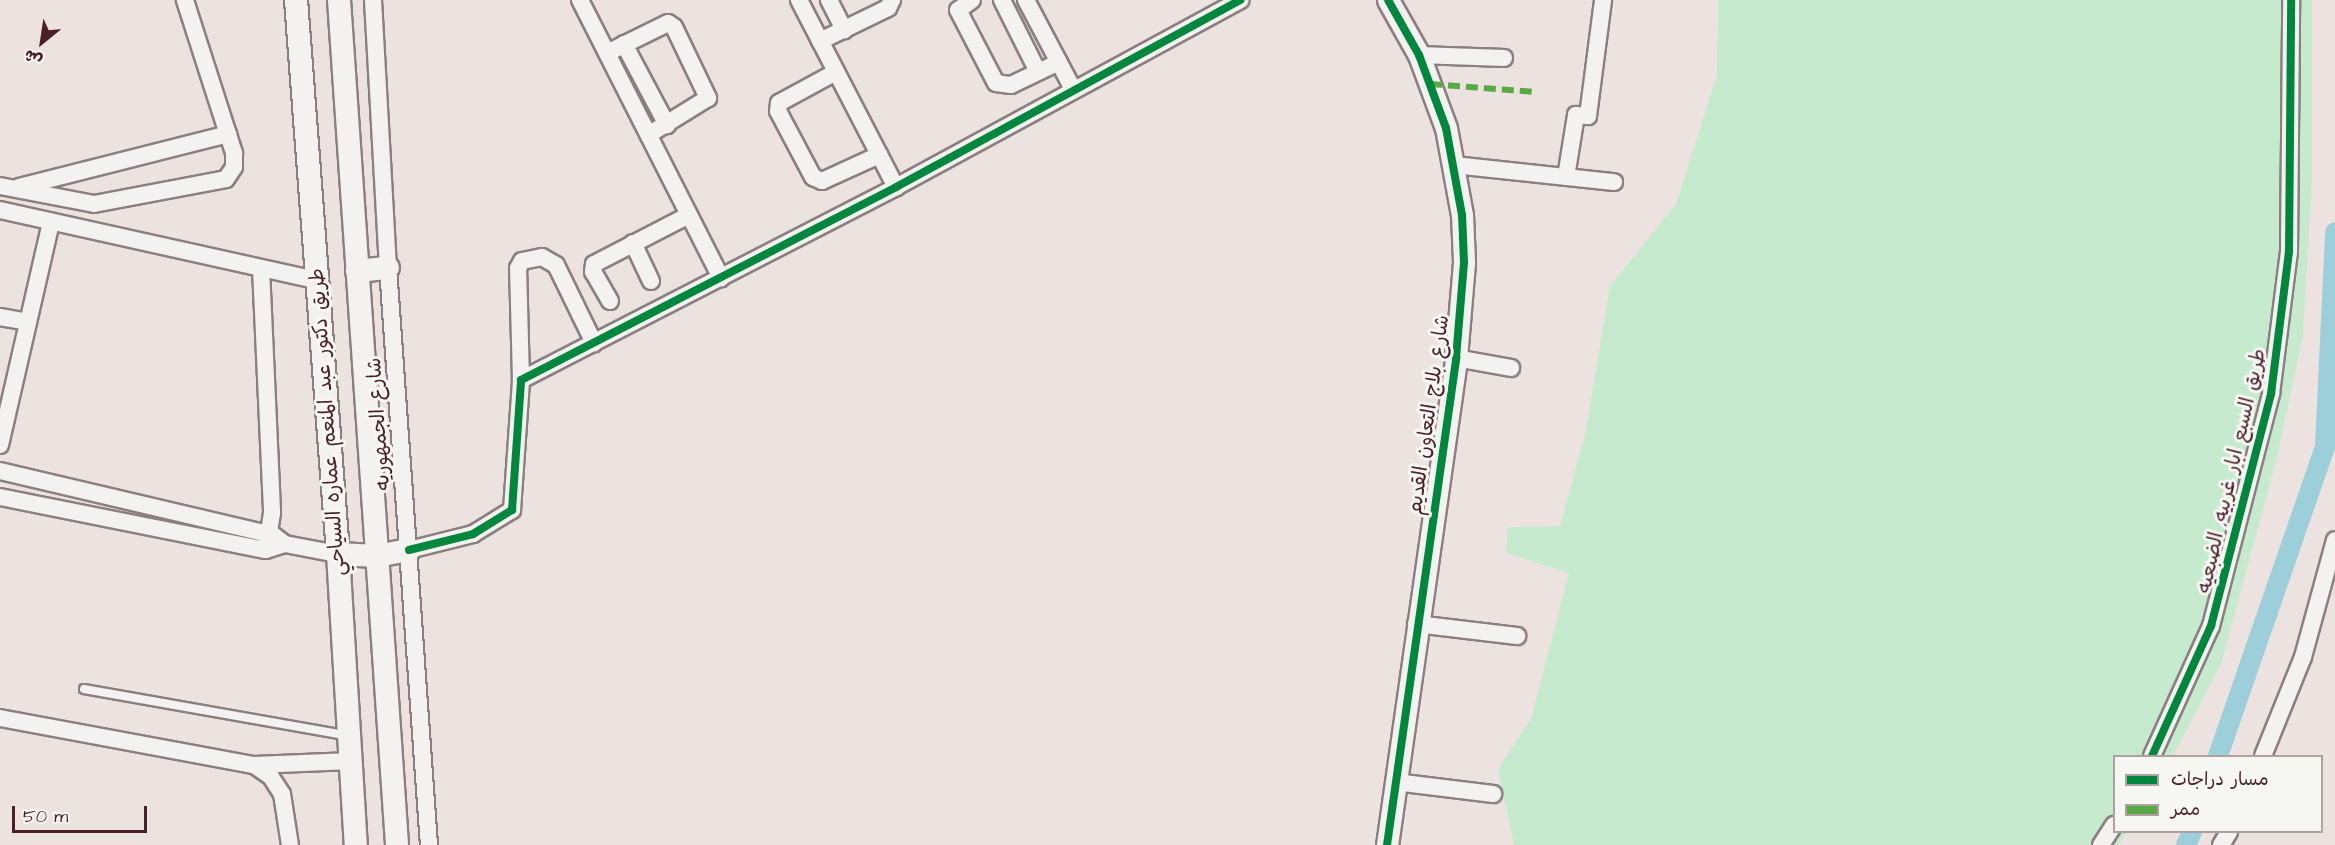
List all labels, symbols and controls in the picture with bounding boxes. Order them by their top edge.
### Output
north arrow [12,12,72,72]
text: ش [20,44,46,72]
street label: طريق دكتور عبد المنعم عماره السياحي [305,267,351,577]
street label: شارع بلاج التعاون القديم [1403,314,1455,516]
street label: طريق السبع ابار غربيه, الضبعيه [2192,346,2272,596]
street label: شارع الجمهوريه [362,357,396,491]
legend [2113,755,2323,833]
text: مسار دراجات [2171,767,2269,792]
scale bar [15,794,150,832]
text: ممر [2171,797,2200,822]
text: 50 m [23,804,68,829]

